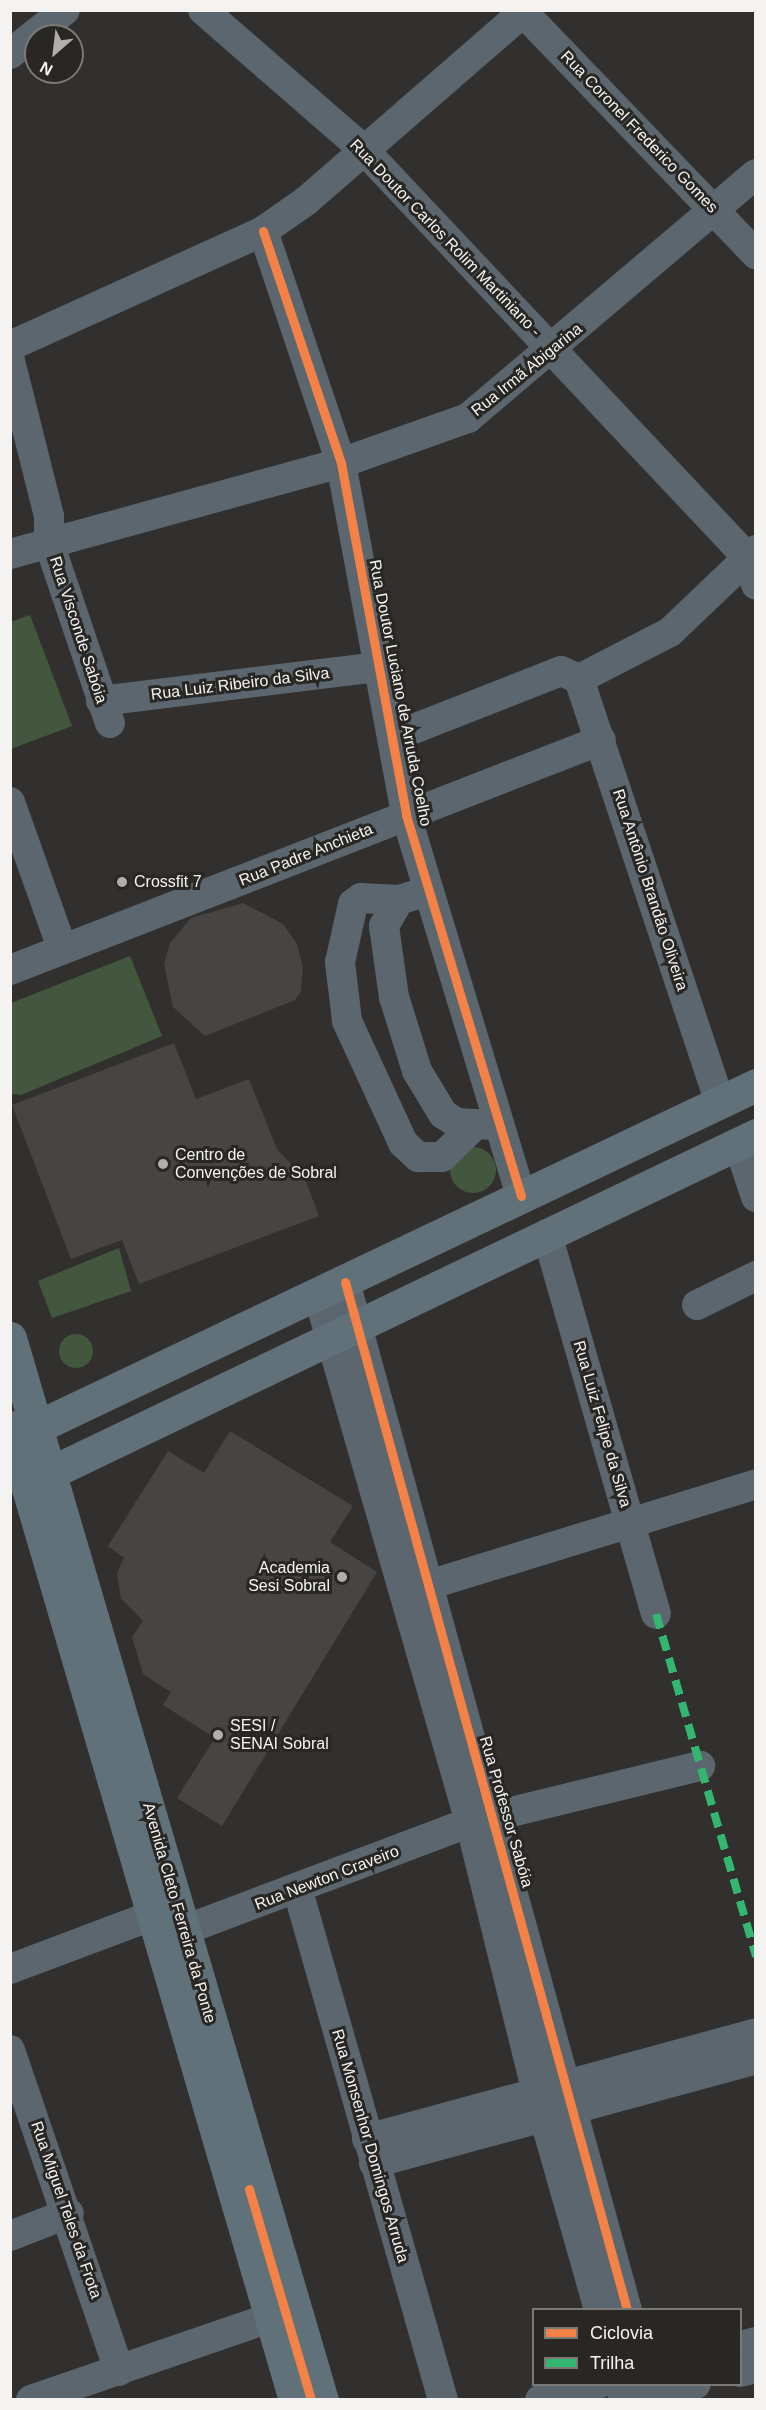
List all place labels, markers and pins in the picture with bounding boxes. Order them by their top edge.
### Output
place label: Crossfit 7 [134,872,202,892]
marker: Crossfit 7 [115,875,129,889]
place label: Centro de Convenções de Sobral [175,1145,337,1183]
marker: Centro de Convenções de Sobral [156,1157,170,1171]
place label: Academia Sesi Sobral [248,1558,330,1596]
marker: Academia Sesi Sobral [335,1570,349,1584]
place label: SESI / SENAI Sobral [230,1716,329,1754]
marker: SESI / SENAI Sobral [211,1728,225,1742]

